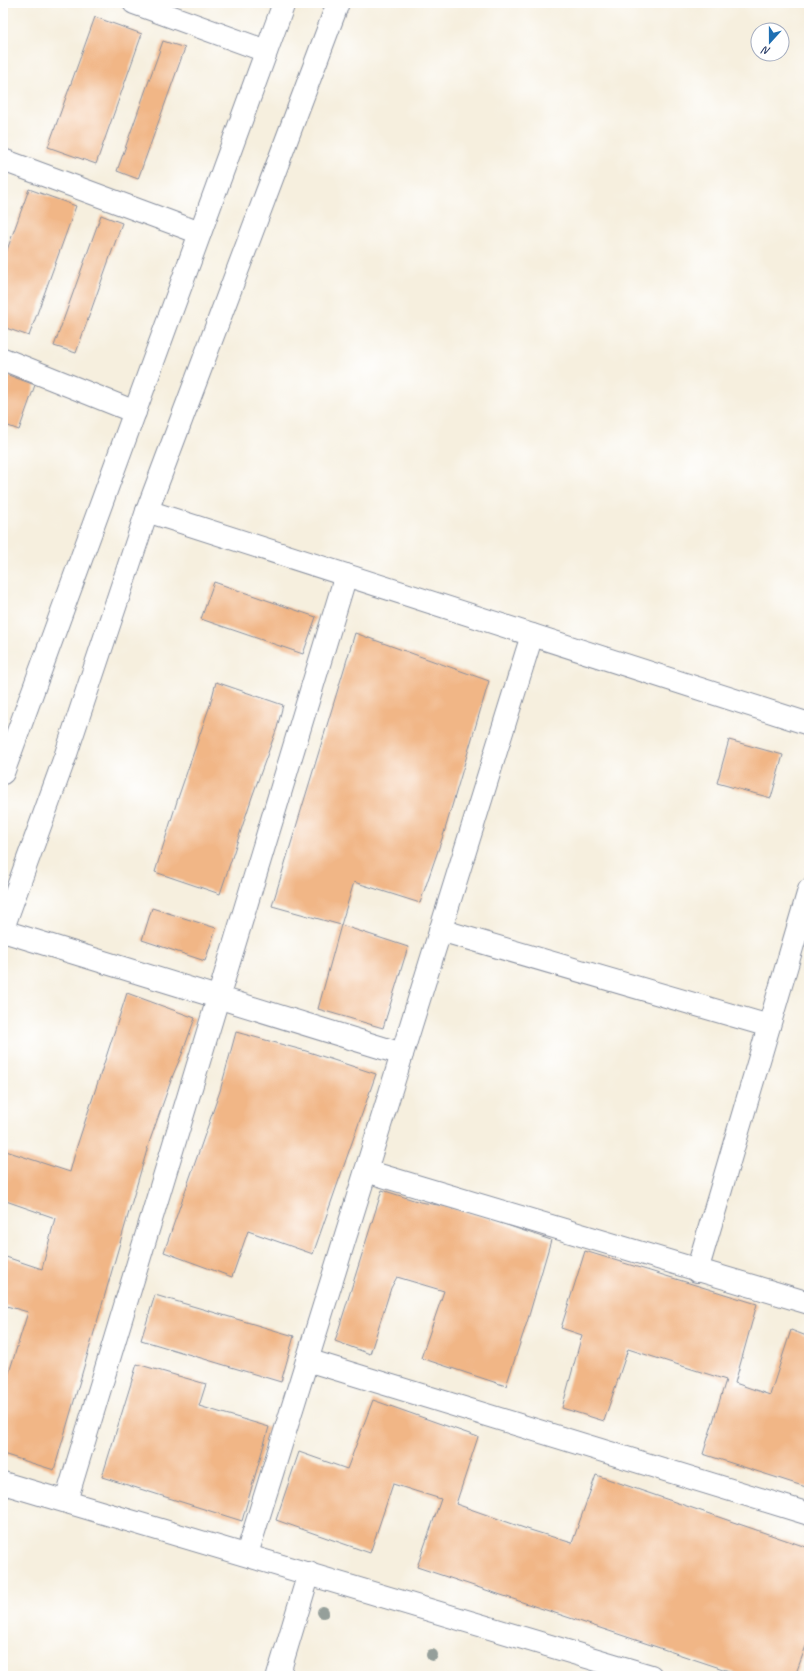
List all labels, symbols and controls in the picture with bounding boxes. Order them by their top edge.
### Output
north arrow [750,22,790,62]
text: N [759,43,772,59]

